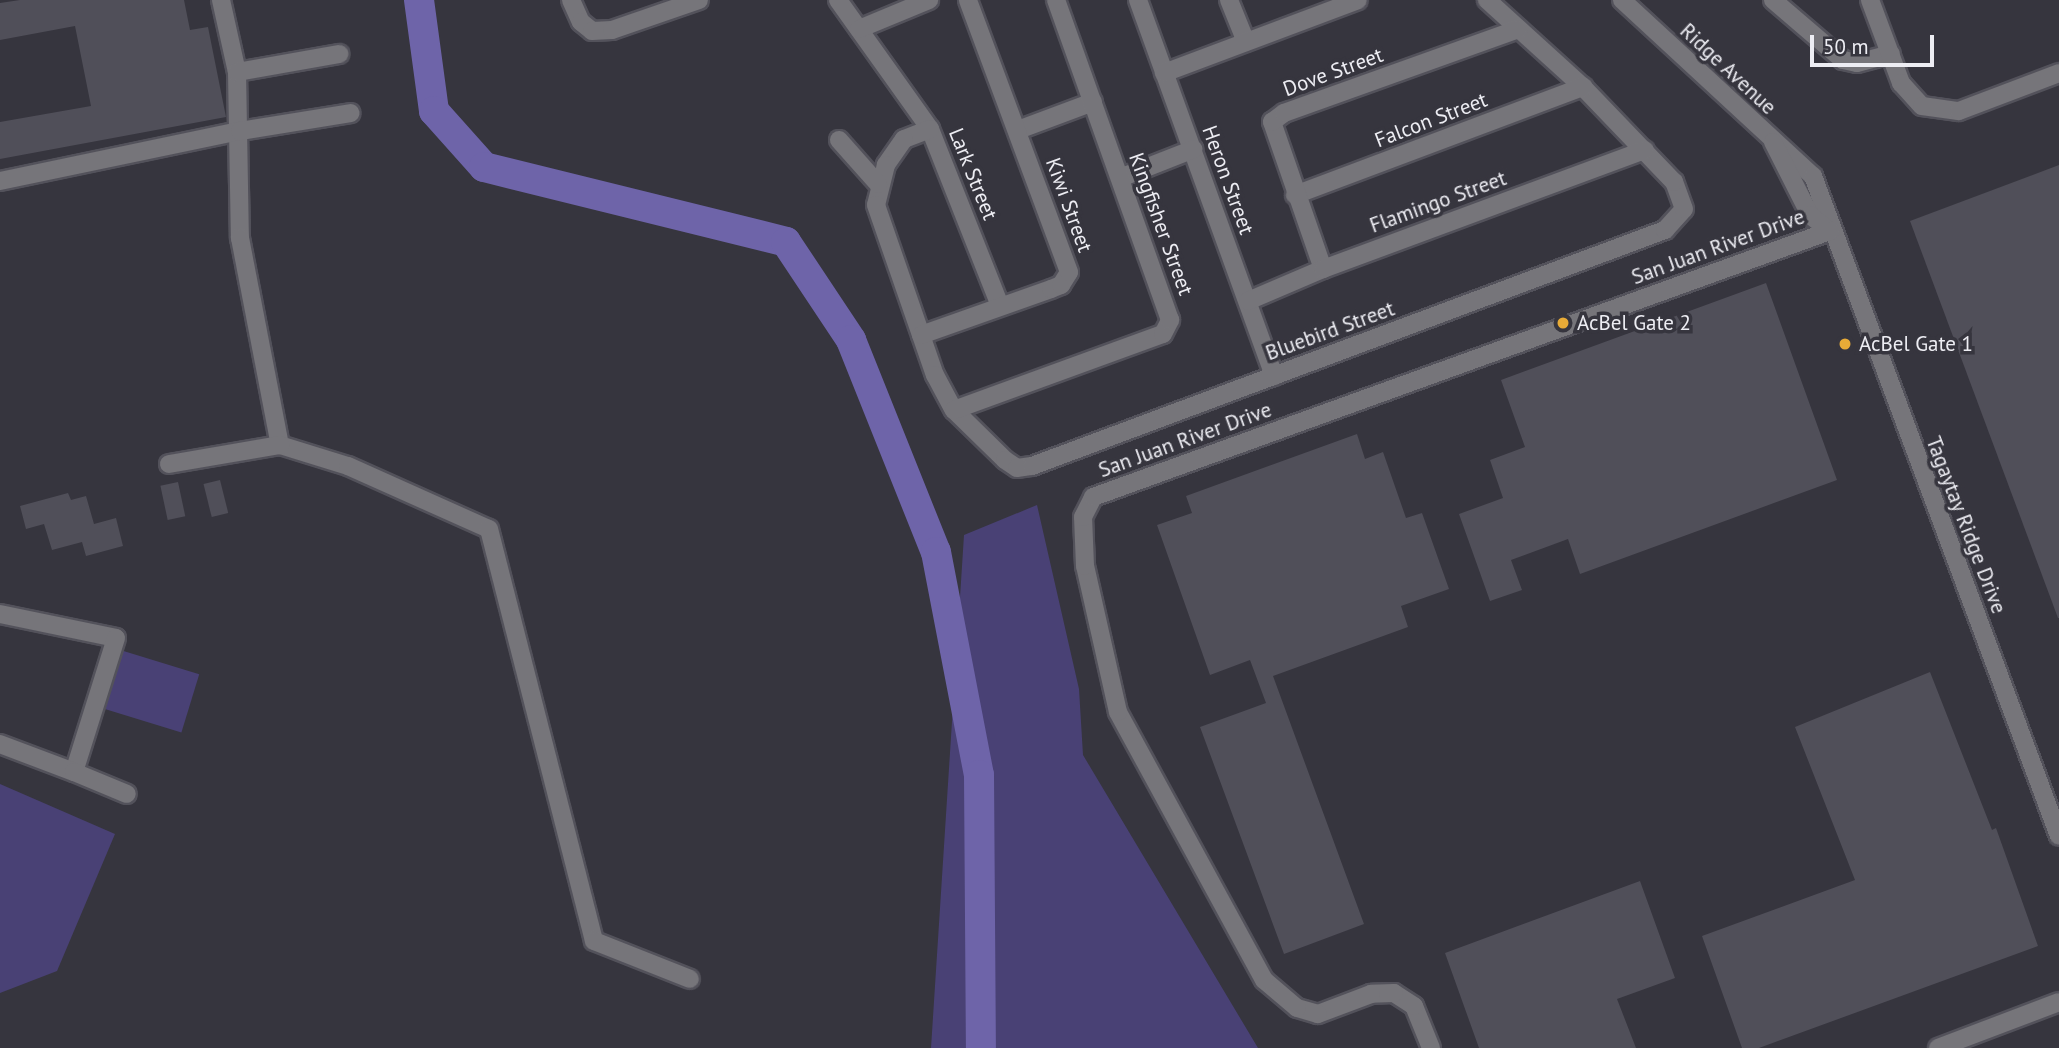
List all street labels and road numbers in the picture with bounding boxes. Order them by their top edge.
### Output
street label: Ridge Avenue [1675,18,1781,120]
street label: Dove Street [1280,42,1386,102]
street label: Falcon Street [1371,87,1491,153]
street label: Heron Street [1197,122,1259,238]
street label: Lark Street [943,124,1003,224]
street label: Kingfisher Street [1124,149,1198,299]
street label: Kiwi Street [1040,154,1098,256]
street label: Flamingo Street [1366,166,1510,238]
street label: San Juan River Drive [1628,204,1808,290]
street label: Bluebird Street [1262,296,1398,366]
street label: San Juan River Drive [1095,397,1275,483]
street label: Tagaytay Ridge Drive [1920,433,2012,617]

